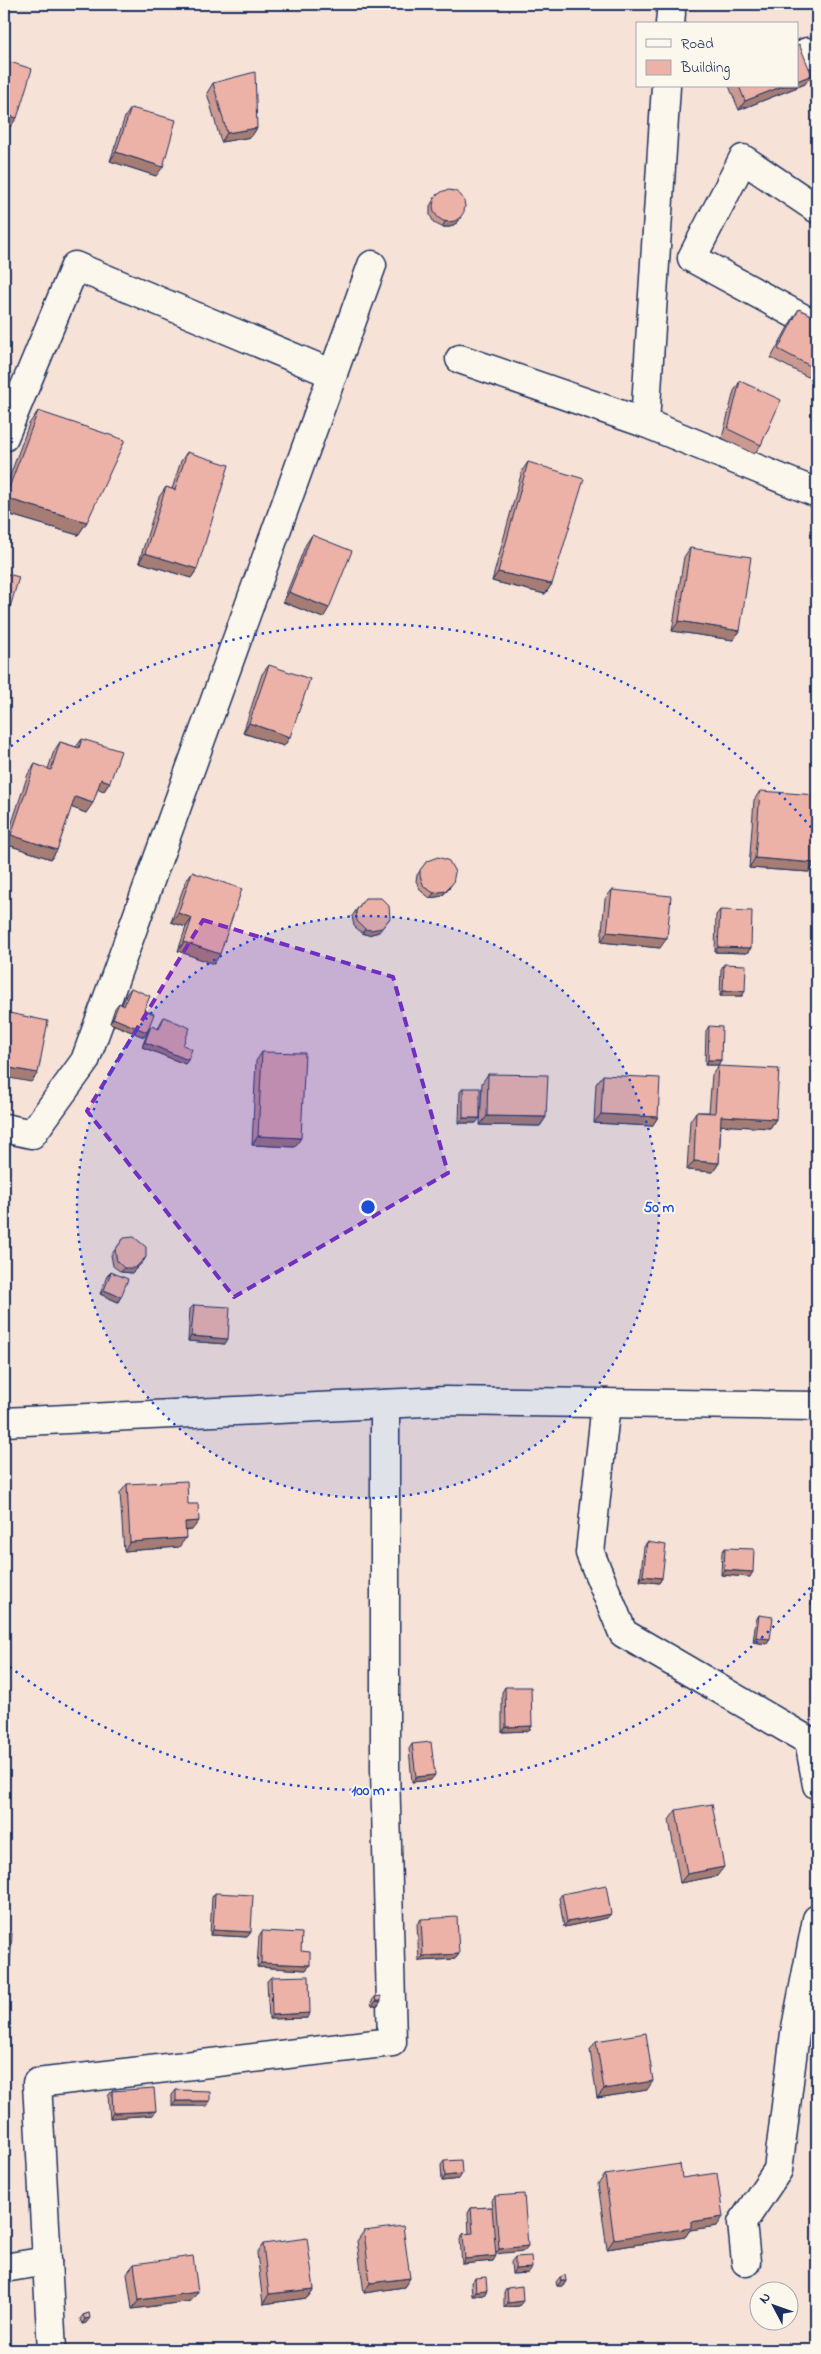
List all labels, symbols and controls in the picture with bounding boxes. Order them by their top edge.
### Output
legend [636,22,798,88]
text: Road [681,33,714,55]
text: Building [680,57,730,80]
text: 50 m [644,1197,675,1219]
centre of rings [359,1198,377,1216]
text: 100 m [351,1780,385,1802]
north arrow [748,2282,798,2332]
text: N [754,2288,776,2309]

